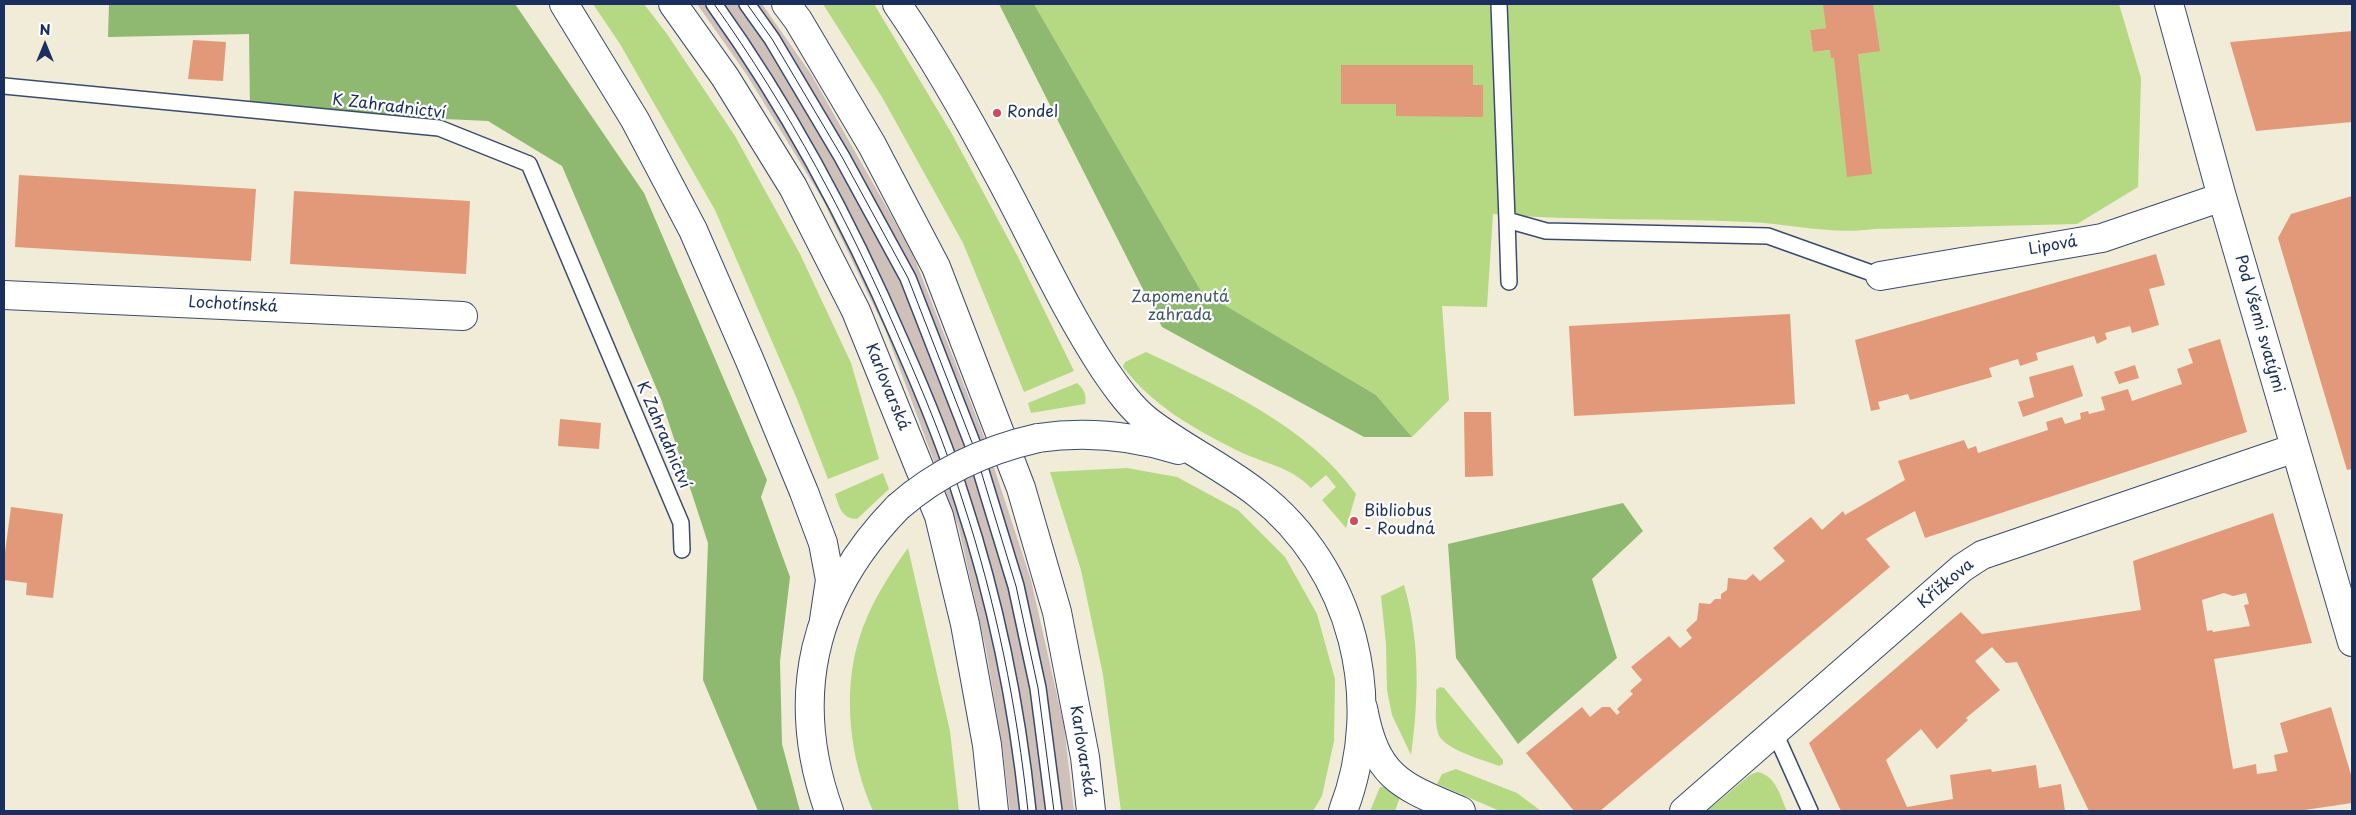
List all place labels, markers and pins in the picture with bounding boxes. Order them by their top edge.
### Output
place label: Rondel [1007,103,1058,123]
marker: Rondel [991,107,1003,119]
place label: Bibliobus - Roudná [1364,502,1435,540]
marker: Bibliobus - Roudná [1348,515,1360,527]

